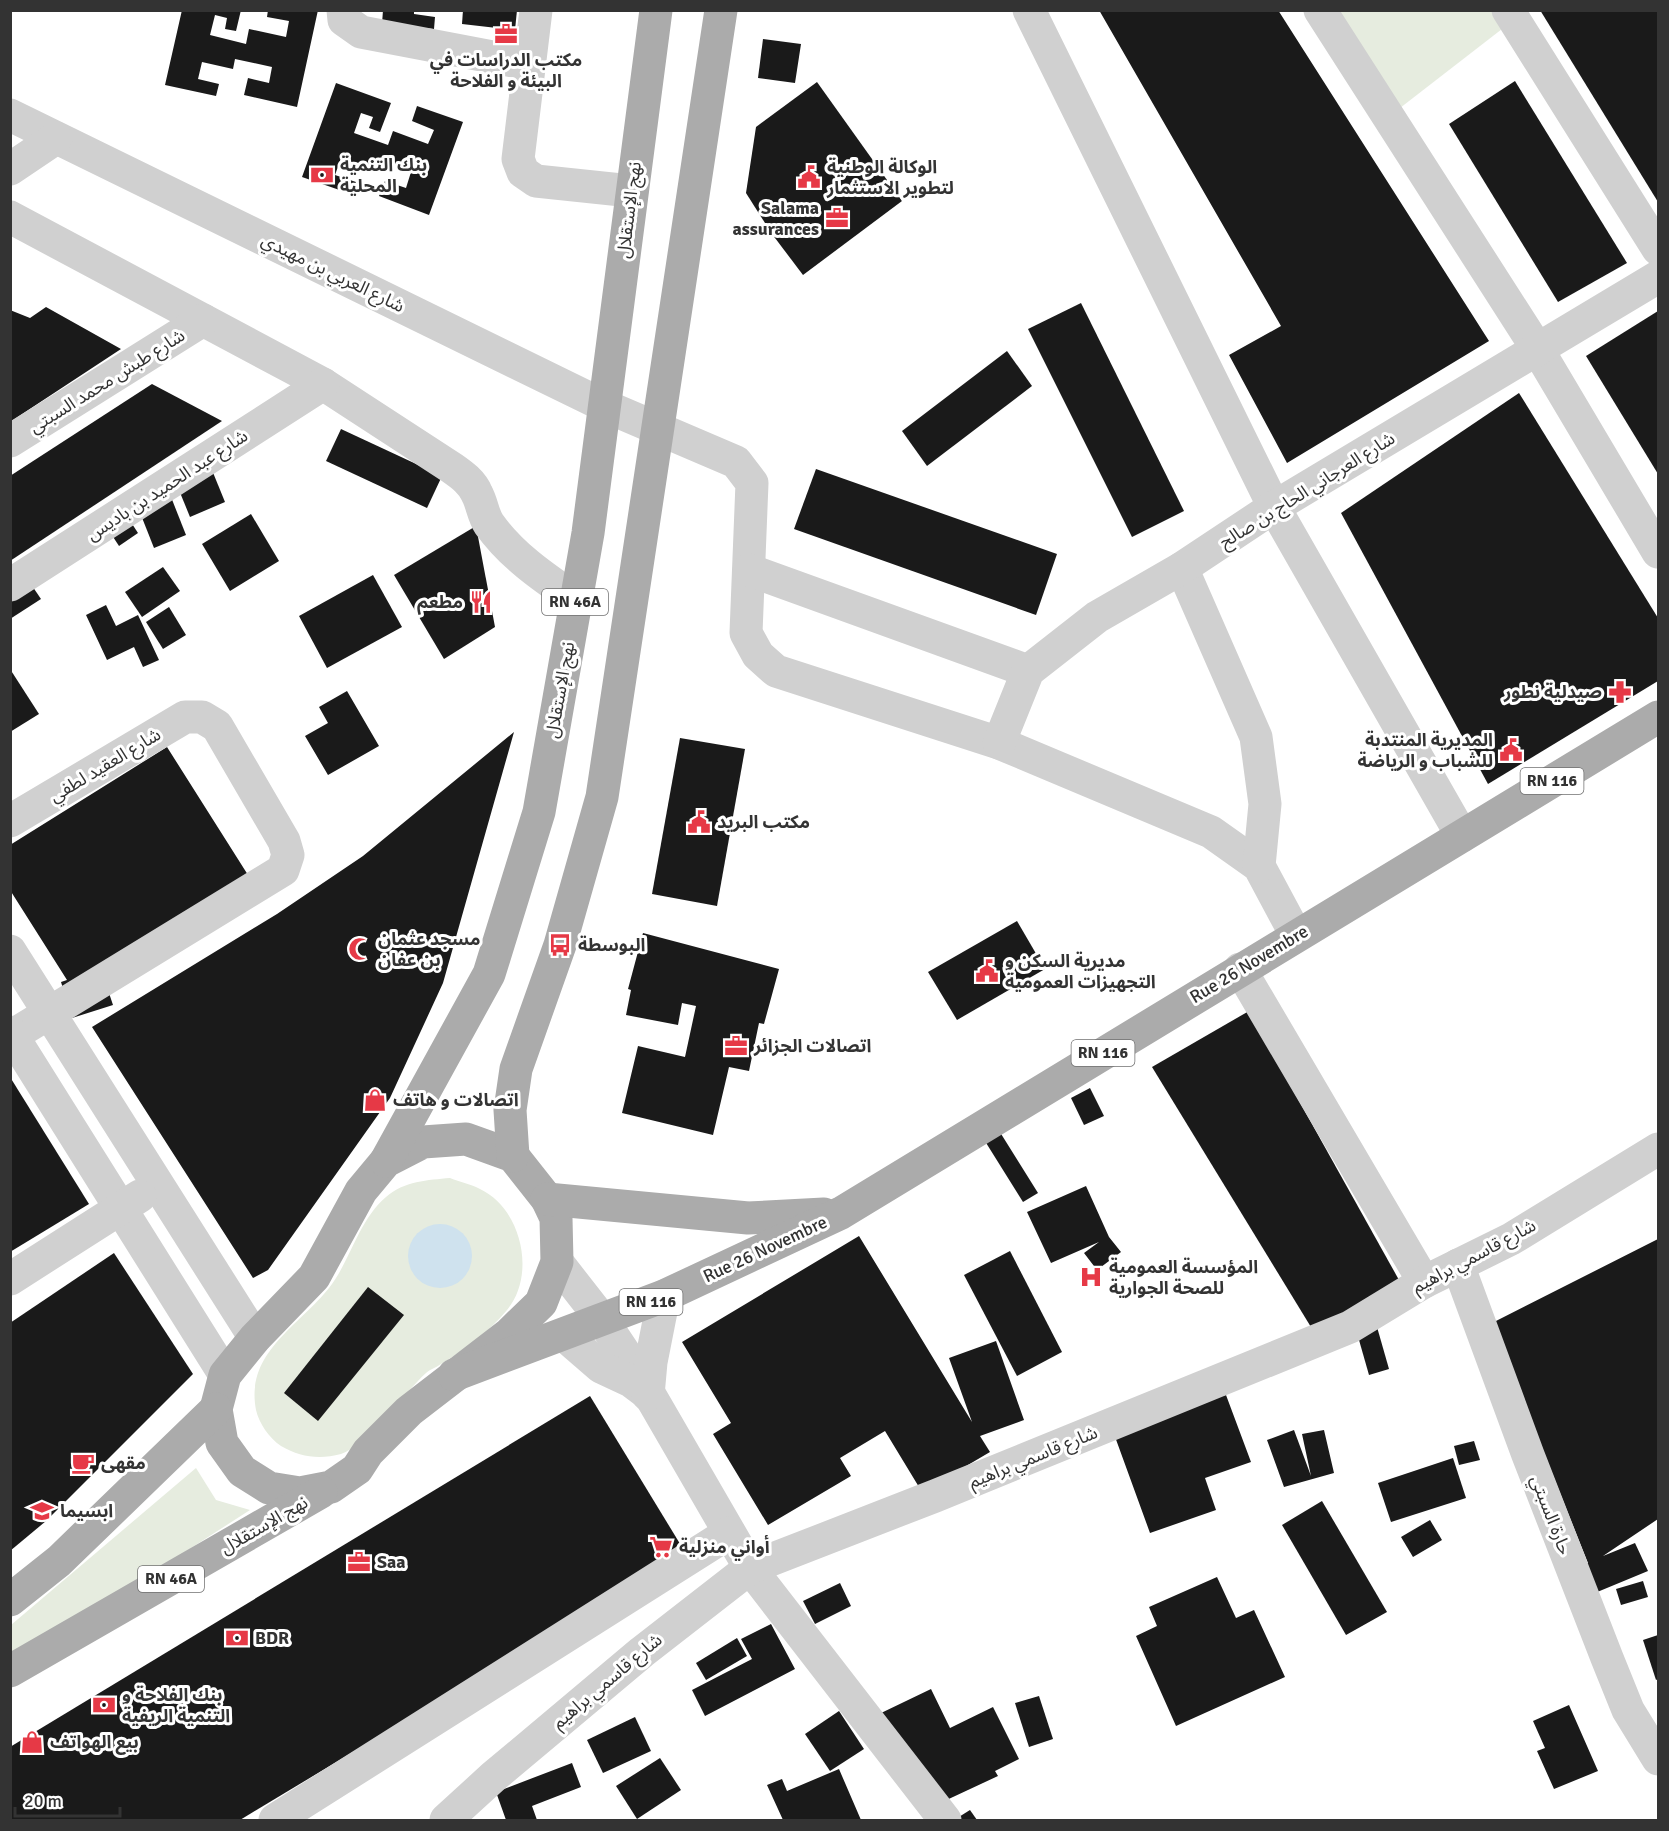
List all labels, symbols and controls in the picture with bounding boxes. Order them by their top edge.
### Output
office icon: مكتب الدراسات في البيئة و الفلاحة [493,21,519,47]
place label: مكتب الدراسات في البيئة و الفلاحة [430,49,582,92]
place label: بنك التنمية المحلية [340,154,427,197]
place label: الوكالة الوطنية لتطوير الاستثمار [826,156,954,199]
street label: نهج الإستقلال [612,160,648,260]
bank icon: بنك التنمية المحلية [309,162,335,188]
public building icon: الوكالة الوطنية لتطوير الاستثمار [796,164,822,190]
place label: Salama assurances [733,197,819,240]
office icon: Salama assurances [824,205,850,231]
street label: شارع العربي بن مهيدي [257,229,408,320]
street label: شارع طبش محمد السبتي [25,324,191,440]
street label: شارع عبد الحميد بن باديس [82,425,253,548]
street label: شارع العرجاني الحاج بن صالح [1215,427,1400,556]
restaurant icon: مطعم [468,589,494,615]
road number: RN 46A [542,589,608,615]
place label: مطعم [417,591,463,615]
street label: نهج الإستقلال [541,640,581,740]
pharmacy icon: صيدلية نطور [1607,679,1633,705]
place label: صيدلية نطور [1503,681,1602,703]
street label: شارع العقيد لطفي [45,723,166,809]
place label: المديرية المنتدبة للشباب و الرياضة [1358,729,1493,772]
public building icon: المديرية المنتدبة للشباب و الرياضة [1498,737,1524,763]
road number: RN 116 [1520,768,1584,794]
public building icon: مكتب البريد [686,809,712,835]
place label: مكتب البريد [717,811,810,833]
street label: Rue 26 Novembre [1186,920,1312,1008]
place label: مسجد عثمان بن عفان [378,928,481,971]
bus stop icon: البوسطة [547,932,573,958]
place label: البوسطة [578,934,645,956]
mosque icon: مسجد عثمان بن عفان [347,936,373,962]
place label: مديرية السكن و التجهيزات العمومية [1005,950,1156,993]
public building icon: مديرية السكن و التجهيزات العمومية [974,958,1000,984]
office icon: اتصالات الجزائر [723,1033,749,1059]
place label: اتصالات الجزائر [753,1035,871,1057]
road number: RN 116 [1072,1040,1134,1066]
shop icon: اتصالات و هاتف [362,1087,388,1113]
place label: اتصالات و هاتف [393,1089,519,1111]
street label: Rue 26 Novembre [700,1211,830,1287]
street label: شارع قاسمي براهيم [1408,1214,1541,1301]
place label: المؤسسة العمومية للصحة الجوارية [1109,1256,1258,1299]
hospital icon: المؤسسة العمومية للصحة الجوارية [1078,1264,1104,1290]
road number: RN 116 [620,1289,682,1315]
street label: شارع قاسمي براهيم [965,1421,1102,1496]
cafe icon: مقهى [70,1450,96,1476]
place label: مقهى [101,1452,146,1474]
street label: حارة السبتي [1524,1472,1576,1559]
street label: نهج الإستقلال [216,1491,313,1561]
school or university icon: ابسيما [29,1498,55,1524]
place label: ابسيما [60,1500,113,1522]
supermarket icon: أواني منزلية [648,1534,674,1560]
place label: أواني منزلية [679,1534,770,1561]
office icon: Saa [346,1549,372,1575]
place label: Saa [377,1551,406,1573]
road number: RN 46A [138,1566,204,1592]
bank icon: BDR [224,1625,250,1651]
place label: BDR [255,1627,289,1649]
street label: شارع قاسمي براهيم [547,1629,668,1736]
place label: بنك الفلاحة و التنمية الريفية [122,1684,230,1727]
bank icon: بنك الفلاحة و التنمية الريفية [91,1692,117,1718]
shop icon: بيع الهواتف [19,1729,45,1755]
place label: بيع الهواتف [50,1731,139,1755]
scale bar [15,1780,120,1818]
text: 20 m [24,1790,62,1812]

